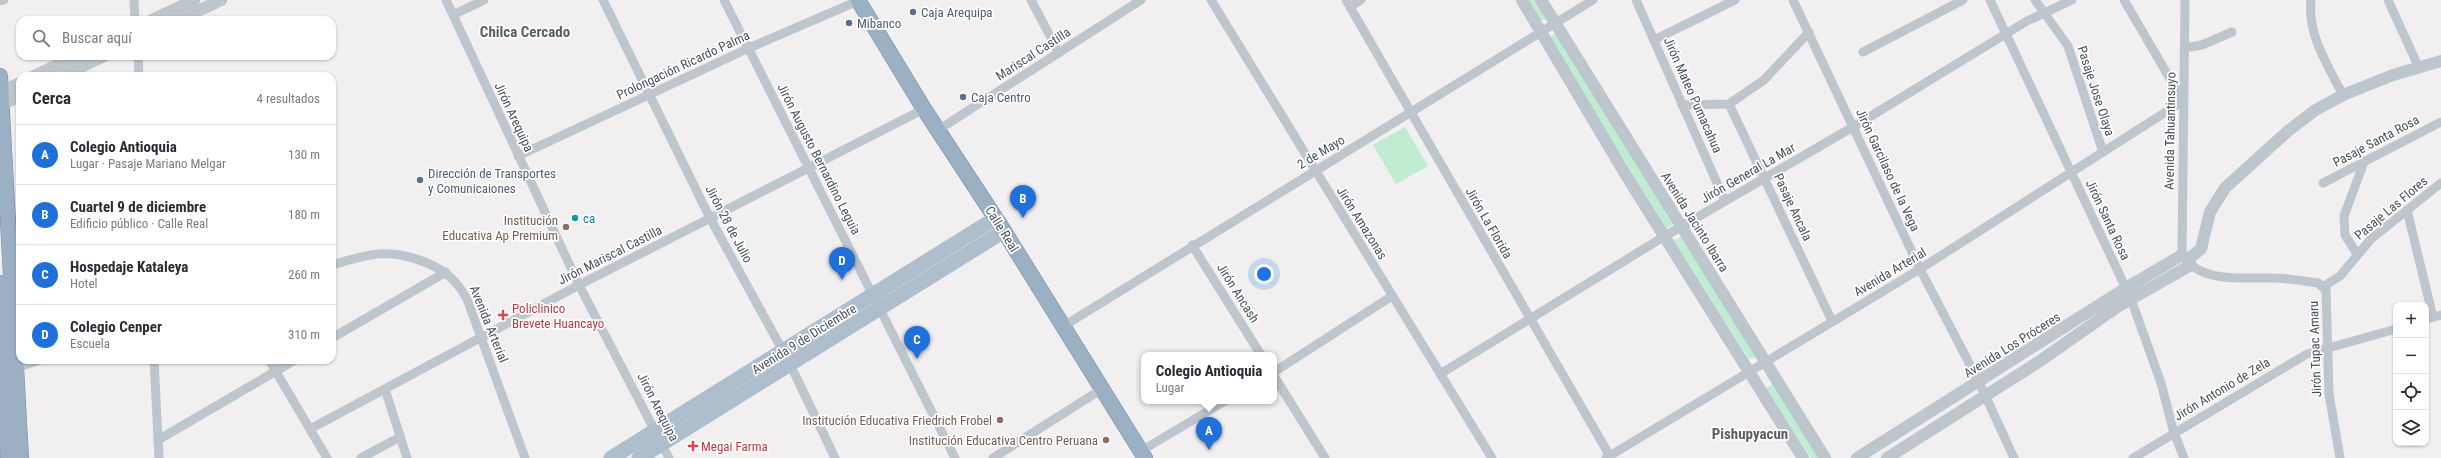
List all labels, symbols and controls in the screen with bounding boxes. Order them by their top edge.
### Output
place label: Caja Arequipa [921,5,993,20]
marker: Caja Arequipa [908,7,918,17]
search box [16,16,336,60]
place label: Mibanco [857,16,901,31]
marker: Mibanco [844,18,854,28]
district label: Chilca Cercado [480,23,570,41]
street label: Mariscal Castilla [993,24,1073,84]
icon: search [30,27,52,49]
street label: Prolongación Ricardo Palma [614,28,752,102]
text: Buscar aquí [62,29,132,47]
street label: Jirón Mateo Pumacahua [1661,35,1725,155]
street label: Pasaje Jose Olaya [2074,44,2118,138]
street label: Avenida Tahuantinsuyo [2161,72,2179,190]
street label: Jirón Arequipa [491,80,537,154]
street label: Jirón Augusto Bernardino Leguia [774,81,864,237]
text: Cerca [32,88,71,108]
place label: Caja Centro [971,90,1031,105]
text: 4 resultados [256,91,320,106]
marker: Caja Centro [958,92,968,102]
street label: Jirón Garcilaso de la Vega [1853,106,1923,234]
street label: Pasaje Santa Rosa [2330,112,2422,170]
street label: 2 de Mayo [1295,132,1347,172]
text: Colegio Antioquia [70,138,177,156]
street label: Jirón General La Mar [1698,140,1798,206]
text: A [41,147,49,162]
text: 130 m [288,147,320,162]
text: Lugar · Pasaje Mariano Melgar [70,156,226,171]
place label: Dirección de Transportes y Comunicaiones [428,166,556,196]
street label: Avenida Jacinto Ibarra [1658,169,1732,275]
street label: Pasaje Ancala [1771,171,1815,243]
street label: Pasaje Las Flores [2352,173,2431,243]
marker: Dirección de Transportes y Comunicaiones [415,175,425,185]
street label: Jirón Santa Rosa [2083,177,2133,263]
street label: Jirón 28 de Julio [702,183,756,265]
street label: Jirón Amazonas [1334,184,1390,262]
pin: B [1010,185,1036,218]
street label: Jirón La Florida [1463,185,1515,261]
text: Cuartel 9 de diciembre [70,198,206,216]
street label: Calle Real [982,203,1022,255]
text: B [41,207,49,222]
text: 180 m [288,207,320,222]
place label: ca [583,211,595,226]
place label: Institución Educativa Ap Premium [442,213,558,243]
marker: ca [570,213,580,223]
text: Edificio público · Calle Real [70,216,208,231]
street label: Jirón Mariscal Castilla [556,222,664,288]
marker: Institución Educativa Ap Premium [561,222,571,232]
street label: Avenida Arterial [1851,245,1929,299]
pin: D [829,247,855,280]
text: Hospedaje Kataleya [70,258,188,276]
street label: Jirón Ancash [1214,261,1262,325]
your location [1254,264,1274,284]
text: C [41,267,49,282]
text: 260 m [288,267,320,282]
text: Hotel [70,276,98,291]
street label: Avenida Arterial [467,283,511,365]
place label: Policlinico Brevete Huancayo [512,301,604,331]
street label: Avenida 9 de Diciembre [749,301,859,377]
street label: Jirón Tupac Amaru [2306,301,2324,397]
map controls [2393,302,2429,446]
button: + [2393,302,2429,338]
marker: Policlinico Brevete Huancayo [497,309,509,321]
street label: Avenida Los Próceres [1961,309,2063,381]
text: Colegio Cenper [70,318,162,336]
pin: C [904,326,930,359]
text: D [41,327,49,342]
text: 310 m [288,327,320,342]
text: Escuela [70,336,110,351]
button: − [2393,338,2429,374]
popup [1141,352,1277,404]
street label: Jirón Antonio de Zela [2171,354,2273,424]
text: Colegio Antioquia [1156,362,1262,380]
street label: Jirón Arequipa [634,370,682,444]
button: locate [2393,374,2429,410]
text: Lugar [1156,380,1184,395]
button: layers [2393,410,2429,446]
place label: Institución Educativa Friedrich Frobel [802,413,992,428]
marker: Institución Educativa Friedrich Frobel [995,415,1005,425]
pin: A [1196,417,1222,450]
district label: Pishupyacun [1712,425,1788,443]
place label: Institución Educativa Centro Peruana [909,433,1098,448]
marker: Institución Educativa Centro Peruana [1101,435,1111,445]
place label: Megai Farma [701,439,768,454]
marker: Megai Farma [688,441,698,451]

